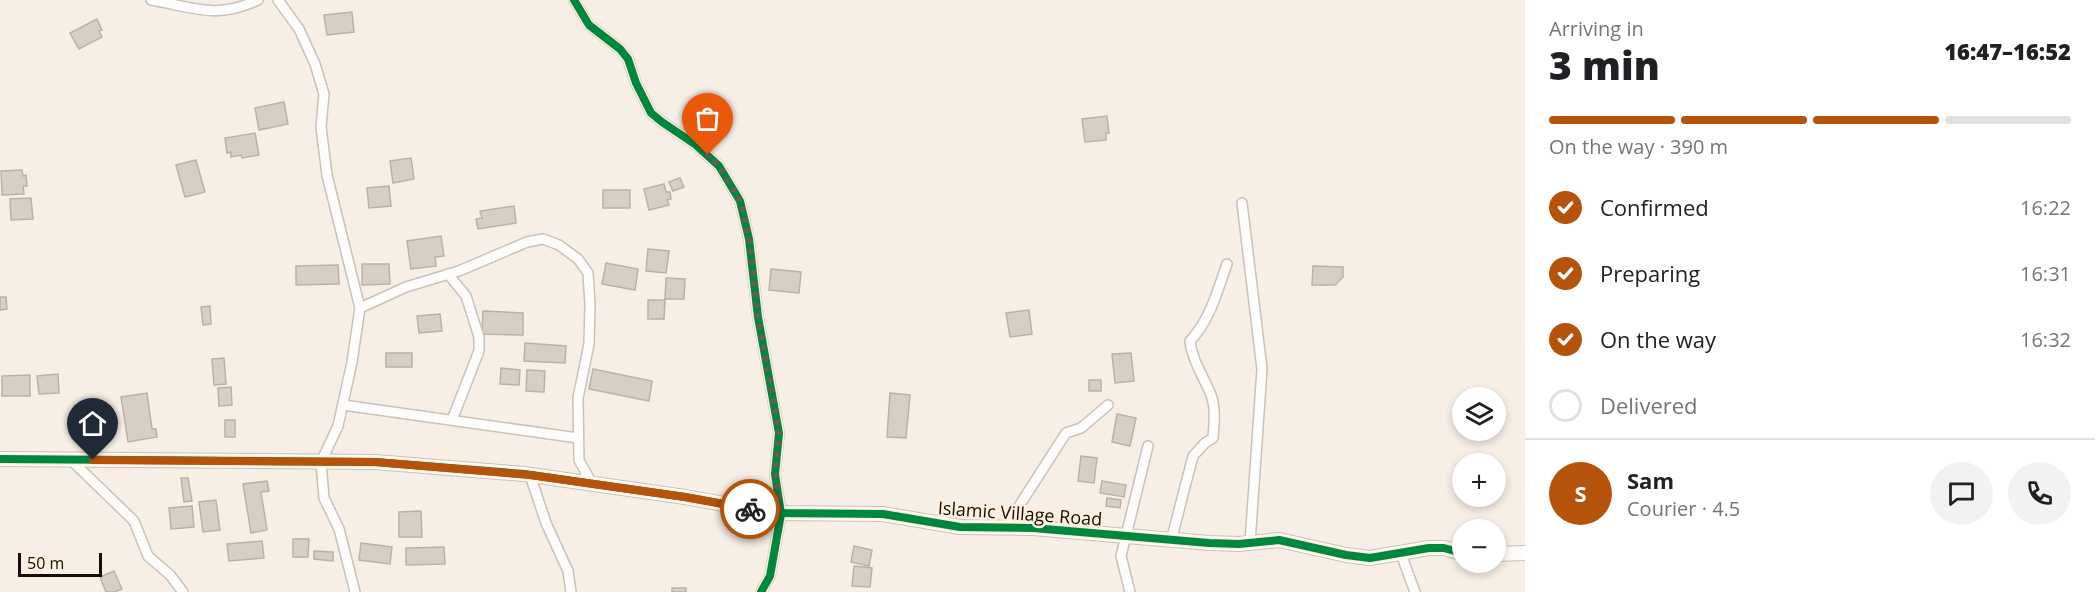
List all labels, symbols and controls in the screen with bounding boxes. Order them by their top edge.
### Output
text: Arriving in [1549,15,1644,42]
text: 16:47–16:52 [1944,36,2071,66]
text: 3 min [1549,38,1660,91]
pin [682,93,733,155]
icon: bag [691,102,724,135]
text: On the way · 390 m [1549,133,1728,160]
icon: check [1549,191,1582,224]
text: Confirmed [1600,192,1709,222]
text: 16:22 [2020,194,2071,221]
icon: check [1549,257,1582,290]
text: Preparing [1600,258,1700,288]
text: 16:31 [2020,260,2071,287]
icon: check [1549,323,1582,356]
text: On the way [1600,324,1716,354]
text: 16:32 [2020,326,2071,353]
map controls [1452,387,1506,573]
button: layers [1452,387,1506,441]
text: Delivered [1600,390,1698,420]
pin [67,398,118,460]
icon: home [76,407,109,440]
button: + [1452,453,1506,507]
button: chat [1930,462,1993,525]
button: phone [2008,462,2071,525]
text: Sam [1627,465,1674,495]
text: S [1574,478,1587,508]
courier [720,479,780,539]
icon: bike [734,493,767,526]
street label: Islamic Village Road [937,495,1103,531]
text: Courier · 4.5 [1627,495,1740,522]
button: − [1452,519,1506,573]
scale bar [18,550,102,578]
text: 50 m [27,552,64,574]

